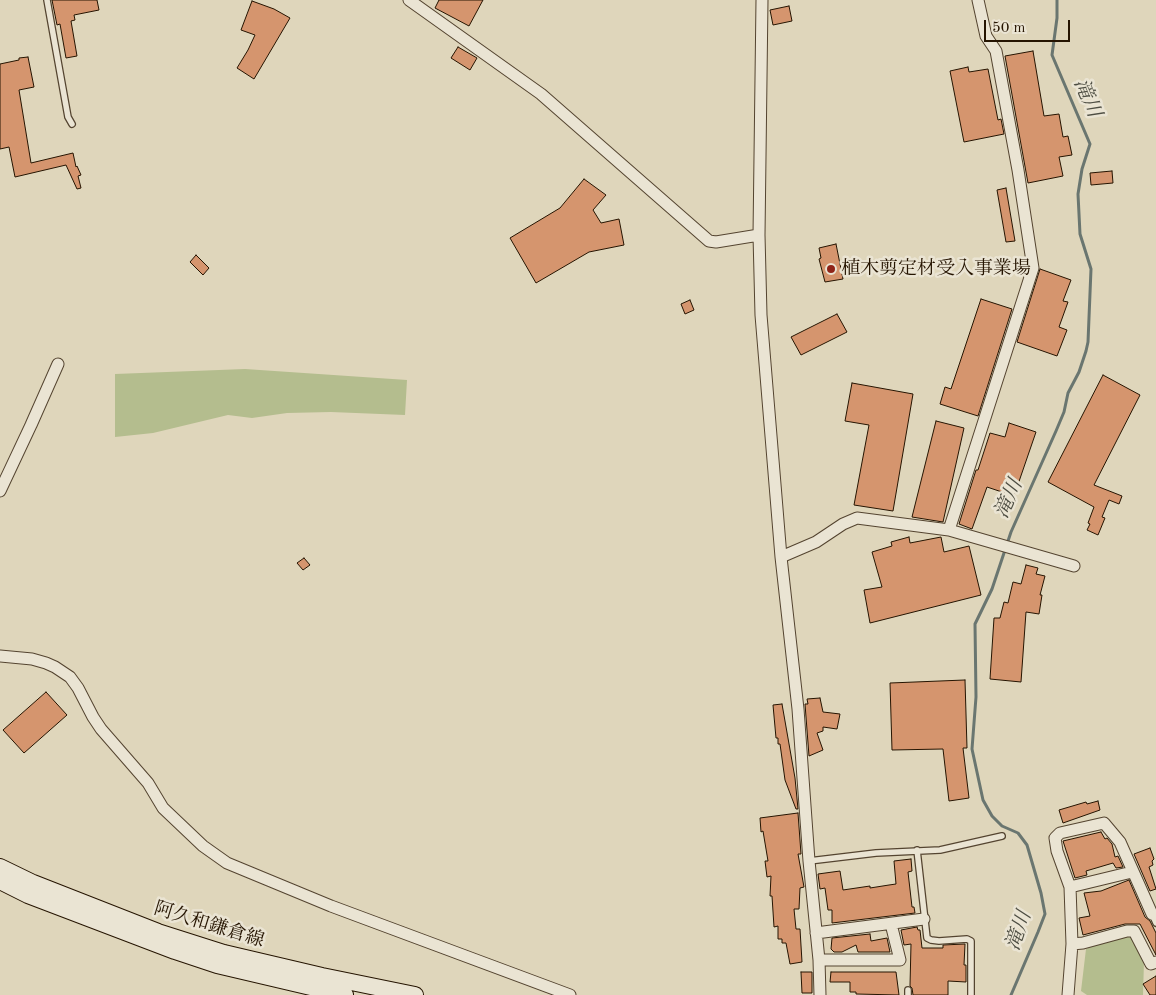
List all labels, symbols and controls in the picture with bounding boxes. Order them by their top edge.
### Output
scale bar [986,10,1072,42]
text: 50 m [992,21,1026,36]
water label: 滝川 [1068,75,1106,121]
place label: 植木剪定材受入事業場 [841,258,1031,280]
marker: 植木剪定材受入事業場 [825,263,837,275]
water label: 滝川 [990,476,1028,522]
street label: 阿久和鎌倉線 [151,897,267,953]
water label: 滝川 [1001,908,1037,954]

